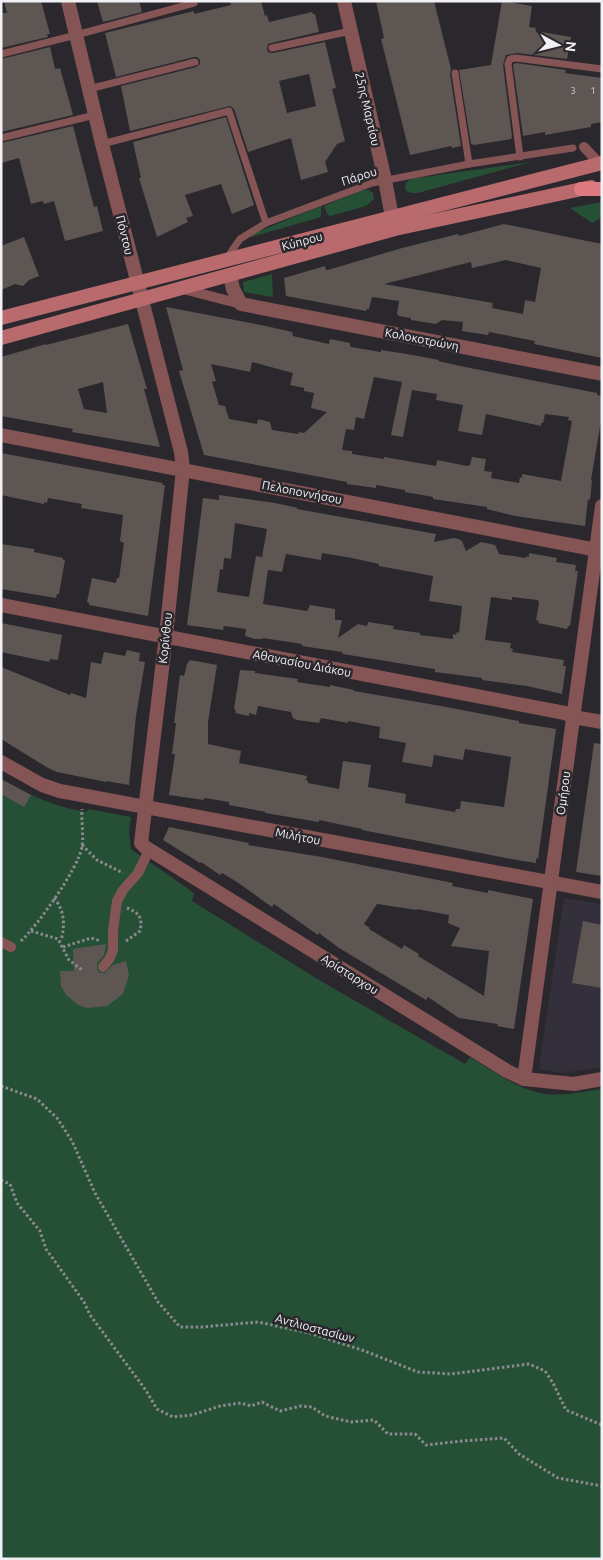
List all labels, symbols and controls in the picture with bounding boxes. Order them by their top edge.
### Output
north arrow [533,20,583,70]
text: N [562,40,579,53]
street label: 25ης Μαρτίου [352,71,383,147]
house number: 3 [570,85,576,96]
house number: 1 [590,85,596,96]
street label: Πάρου [340,164,378,188]
street label: Πόντου [114,214,136,256]
street label: Κύπρου [280,229,324,253]
street label: Κολοκοτρώνη [384,325,460,353]
street label: Πελοποννήσου [261,478,343,506]
street label: Κορίνθου [156,612,174,664]
street label: Αθανασίου Διάκου [252,647,352,679]
street label: Ομήρου [553,770,573,816]
street label: Μιλήτου [274,825,322,847]
street label: Αρίσταρχου [319,951,381,997]
street label: Αντλιοστασίων [274,1311,356,1345]

